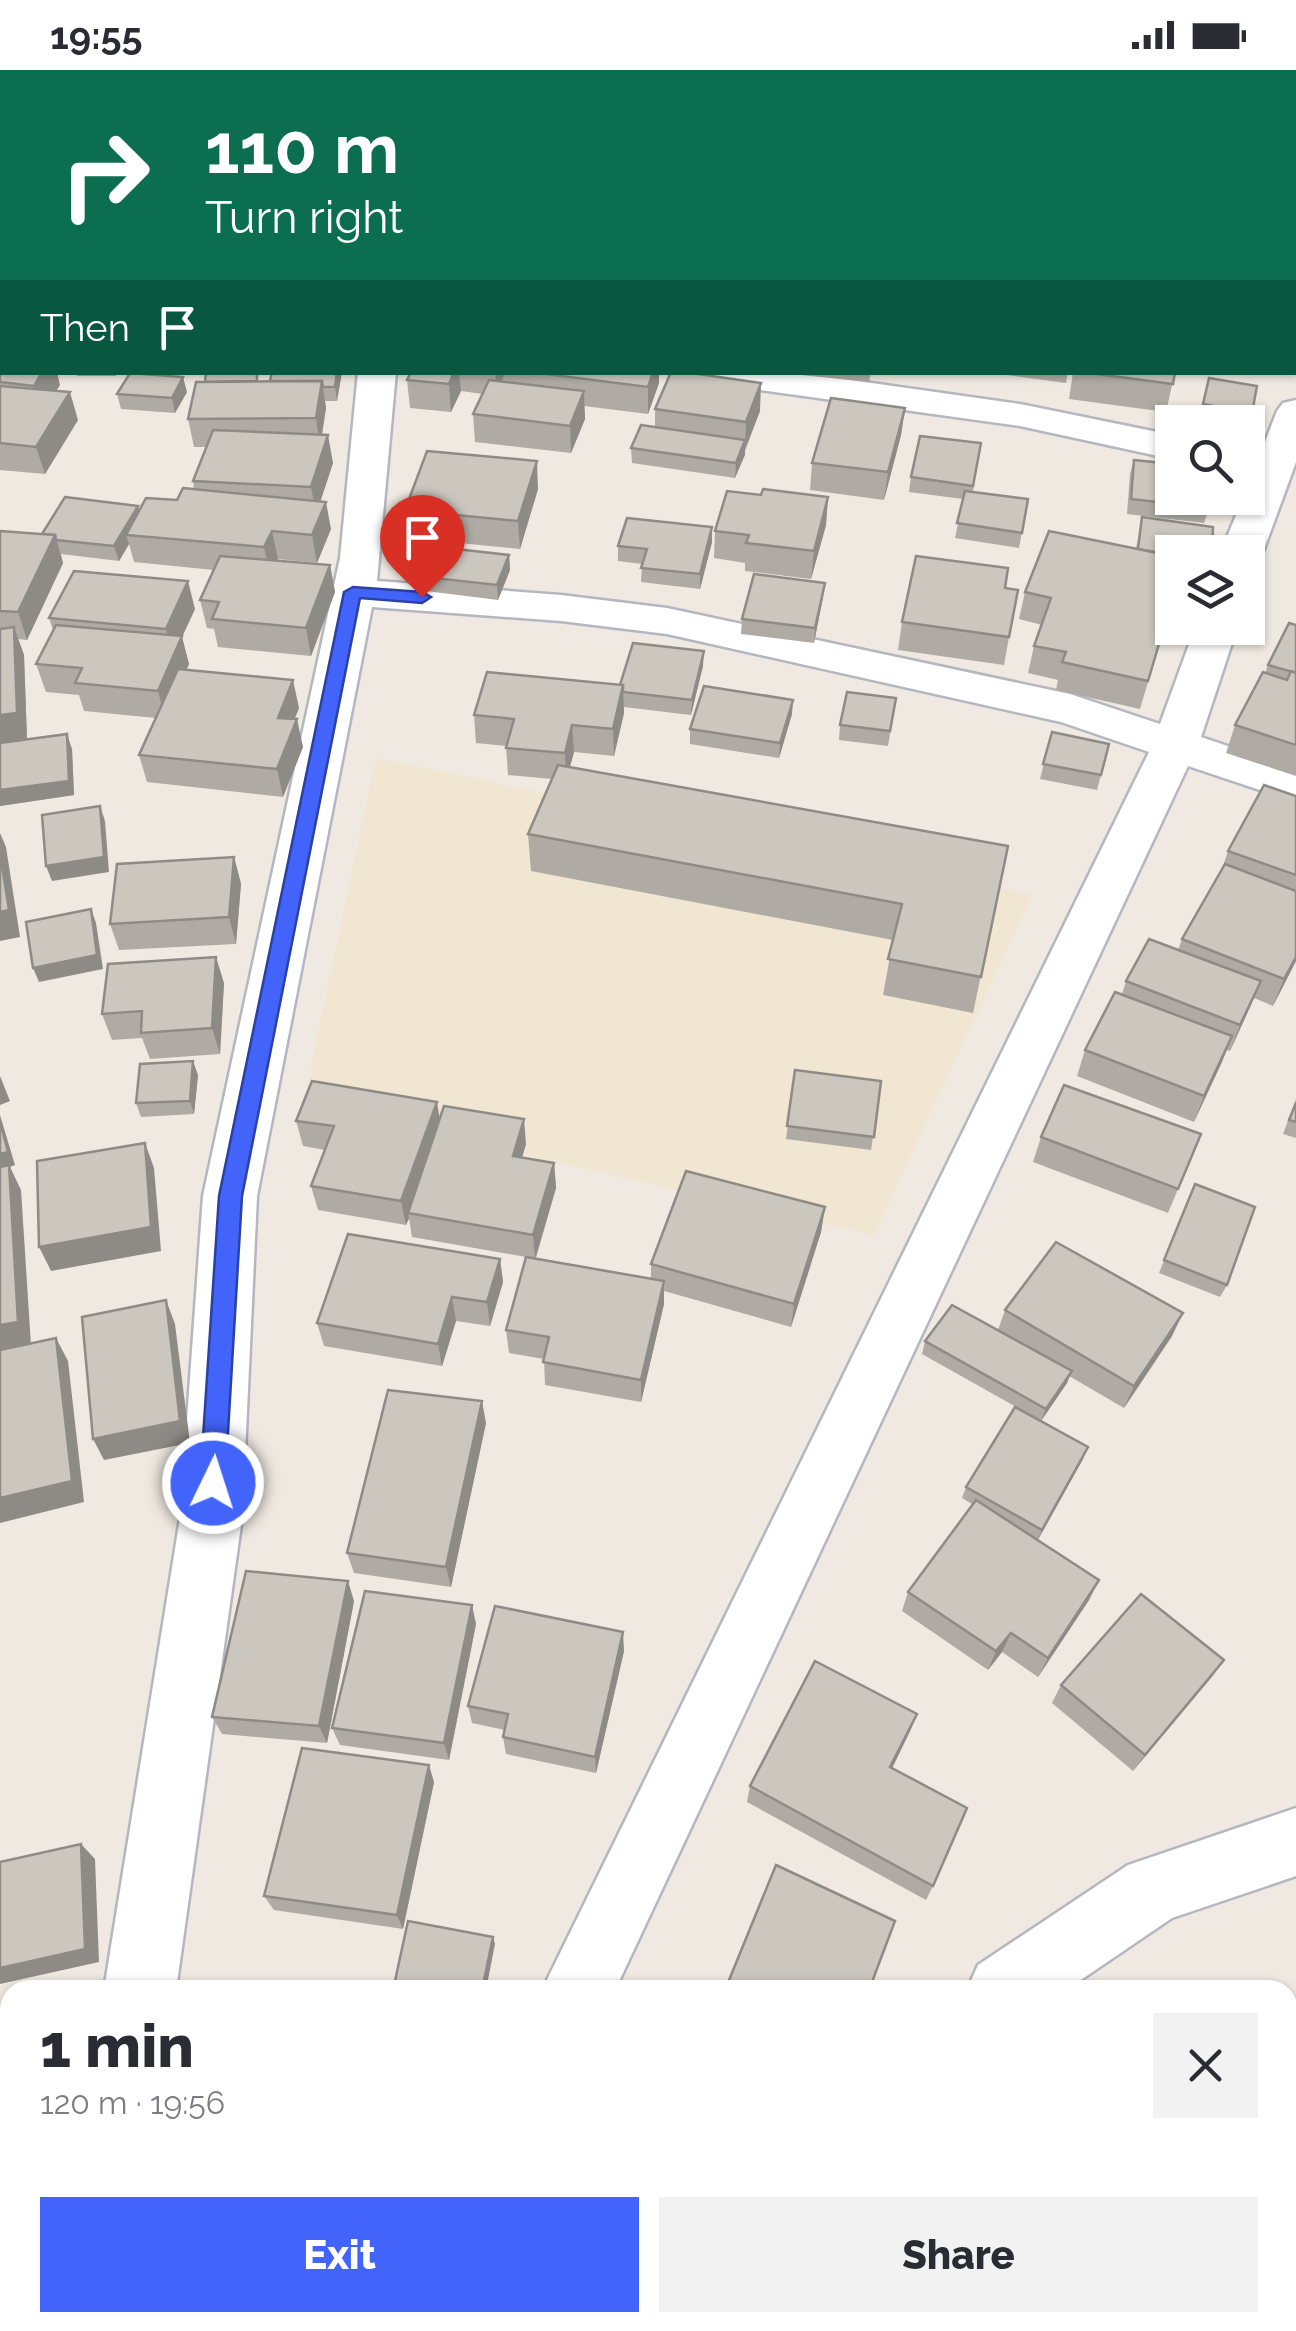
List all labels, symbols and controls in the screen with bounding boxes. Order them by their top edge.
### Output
text: 19:55 [50,13,143,58]
text: 110 m [205,107,399,189]
icon: right [40,110,170,240]
text: Turn right [205,191,403,244]
icon: arrive [150,300,205,355]
text: Then [40,305,130,350]
map controls [1155,405,1265,645]
button: search [1155,405,1265,515]
pin [380,495,465,598]
icon: arrive [395,510,450,565]
button: layers [1155,535,1265,645]
position arrow [161,1431,265,1535]
text: 1 min [40,2011,194,2081]
button: close [1153,2013,1258,2118]
text: 120 m · 19:56 [40,2084,225,2121]
button: Exit [40,2197,639,2312]
button: Share [659,2197,1258,2312]

